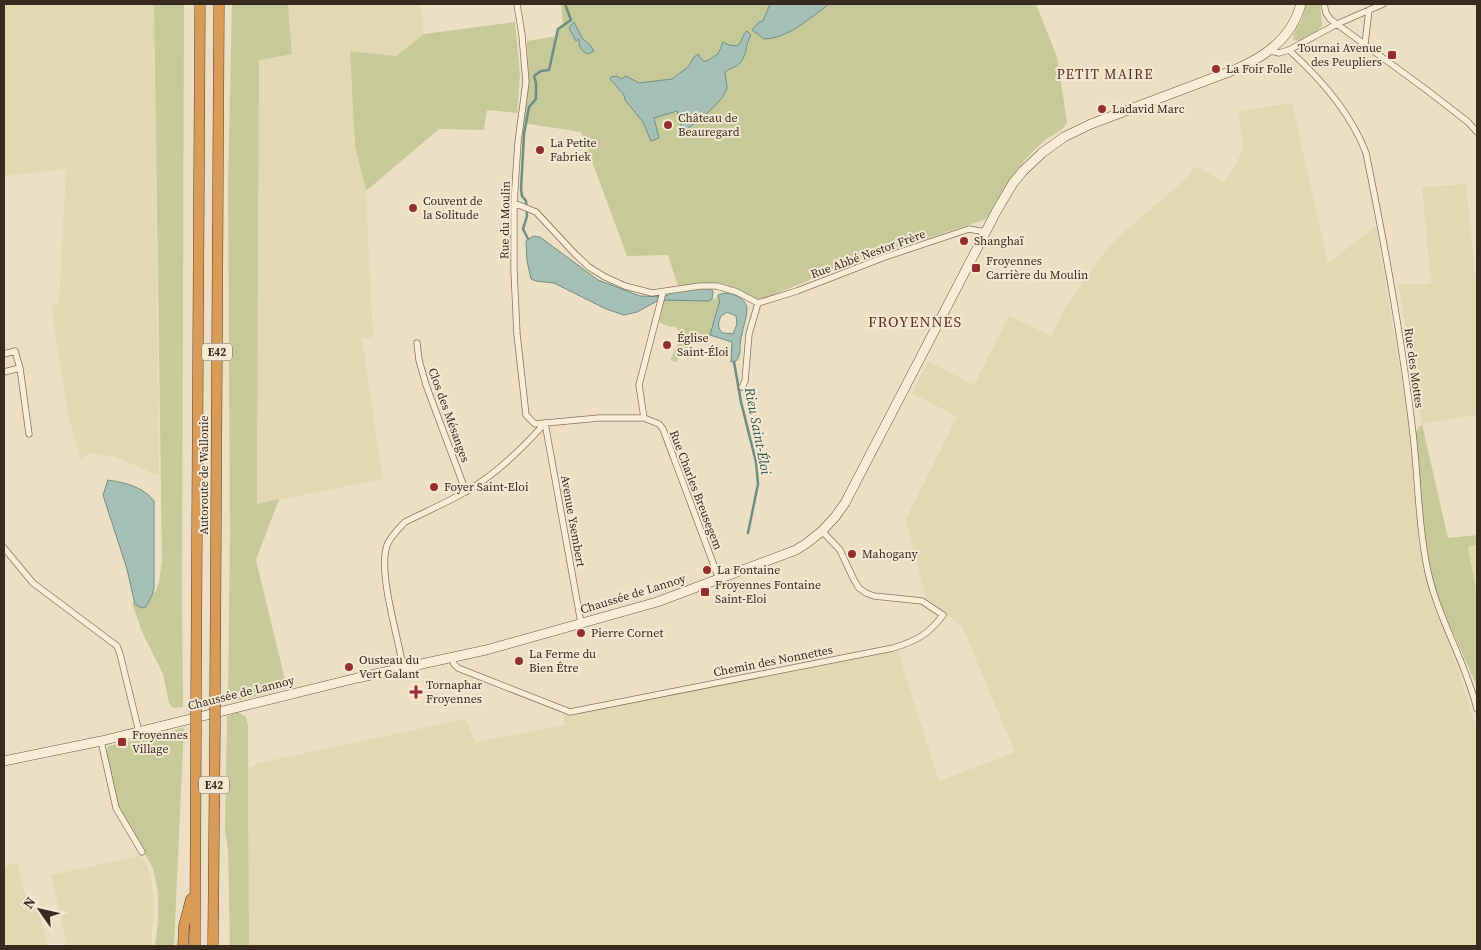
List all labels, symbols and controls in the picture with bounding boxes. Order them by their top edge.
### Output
place label: Tournai Avenue des Peupliers [1298,40,1382,70]
marker: Tournai Avenue des Peupliers [1386,49,1398,61]
place label: La Foir Folle [1226,61,1293,77]
marker: La Foir Folle [1210,63,1222,75]
district label: PETIT MAIRE [1056,64,1154,84]
place label: Ladavid Marc [1112,101,1185,117]
marker: Ladavid Marc [1096,103,1108,115]
place label: Château de Beauregard [678,110,740,140]
marker: Château de Beauregard [662,119,674,131]
place label: La Petite Fabriek [550,135,597,165]
marker: La Petite Fabriek [534,144,546,156]
street label: Rue du Moulin [496,181,514,259]
place label: Couvent de la Solitude [423,193,483,223]
marker: Couvent de la Solitude [407,202,419,214]
street label: Rue Abbé Nestor Frère [808,226,928,282]
place label: Shanghaï [974,233,1024,249]
marker: Shanghaï [958,235,970,247]
place label: Froyennes Carrière du Moulin [986,253,1088,283]
marker: Froyennes Carrière du Moulin [970,262,982,274]
district label: FROYENNES [868,311,962,332]
street label: Rue des Mottes [1400,327,1428,409]
place label: Église Saint-Éloi [677,330,729,360]
marker: Église Saint-Éloi [661,339,673,351]
road number: E42 [202,344,232,361]
street label: Clos des Mésanges [424,366,474,464]
water label: Rieu Saint-Éloi [740,385,776,477]
street label: Autoroute de Wallonie [196,415,212,535]
street label: Rue Charles Breusegem [666,428,726,552]
street label: Avenue Ysembert [557,474,589,568]
place label: Foyer Saint-Eloi [444,479,529,495]
marker: Foyer Saint-Eloi [428,481,440,493]
place label: Mahogany [862,546,918,562]
marker: Mahogany [846,548,858,560]
place label: La Fontaine [717,562,780,578]
marker: La Fontaine [701,564,713,576]
street label: Chaussée de Lannoy [578,570,688,618]
place label: Froyennes Fontaine Saint-Eloi [715,577,821,607]
marker: Froyennes Fontaine Saint-Eloi [699,586,711,598]
place label: Pierre Cornet [591,625,663,641]
marker: Pierre Cornet [575,627,587,639]
street label: Chemin des Nonnettes [712,642,834,680]
place label: La Ferme du Bien Être [529,646,596,676]
place label: Ousteau du Vert Galant [359,652,419,682]
marker: La Ferme du Bien Être [513,655,525,667]
marker: Ousteau du Vert Galant [343,661,355,673]
street label: Chaussée de Lannoy [186,672,297,714]
place label: Tornaphar Froyennes [426,677,482,707]
marker: Tornaphar Froyennes [410,686,422,698]
place label: Froyennes Village [132,727,188,757]
marker: Froyennes Village [116,736,128,748]
road number: E42 [199,776,229,794]
north arrow [15,885,65,935]
text: N [18,893,40,913]

